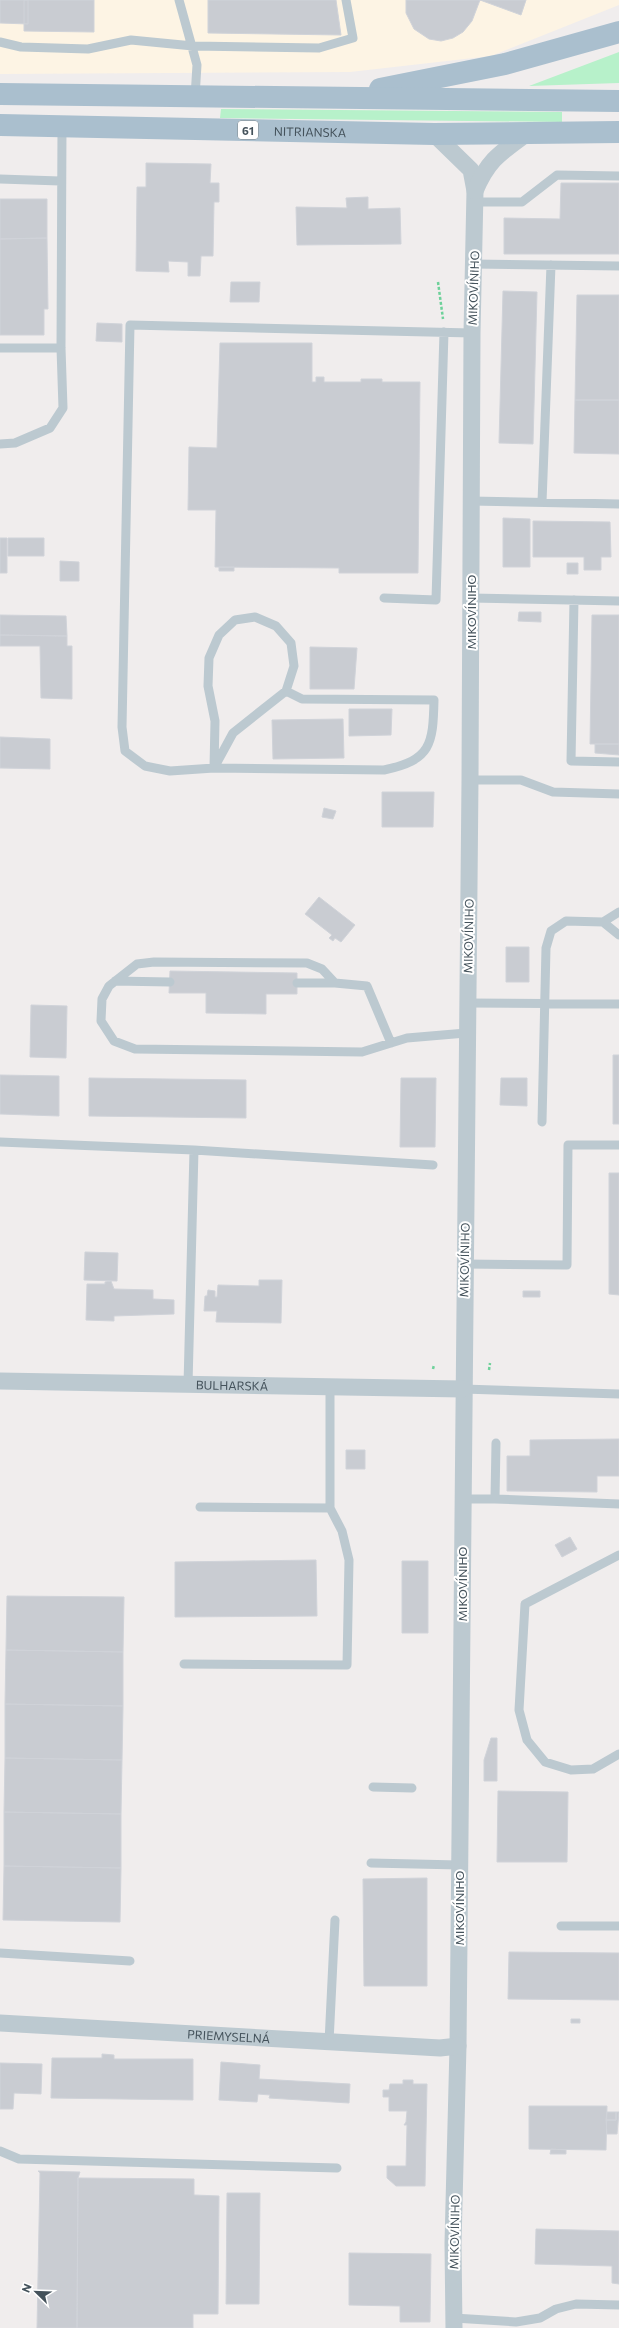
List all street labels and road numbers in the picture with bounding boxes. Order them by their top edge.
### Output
road number: 61 [238,121,258,139]
street label: NITRIANSKA [274,124,346,139]
street label: MIKOVÍNIHO [465,250,481,326]
street label: MIKOVÍNIHO [464,574,478,649]
street label: MIKOVÍNIHO [460,898,476,974]
street label: MIKOVÍNIHO [456,1222,472,1298]
street label: BULHARSKÁ [196,1377,268,1393]
street label: MIKOVÍNIHO [455,1546,469,1621]
street label: MIKOVÍNIHO [452,1870,466,1945]
street label: PRIEMYSELNÁ [187,2027,270,2045]
street label: MIKOVÍNIHO [446,2194,462,2270]

